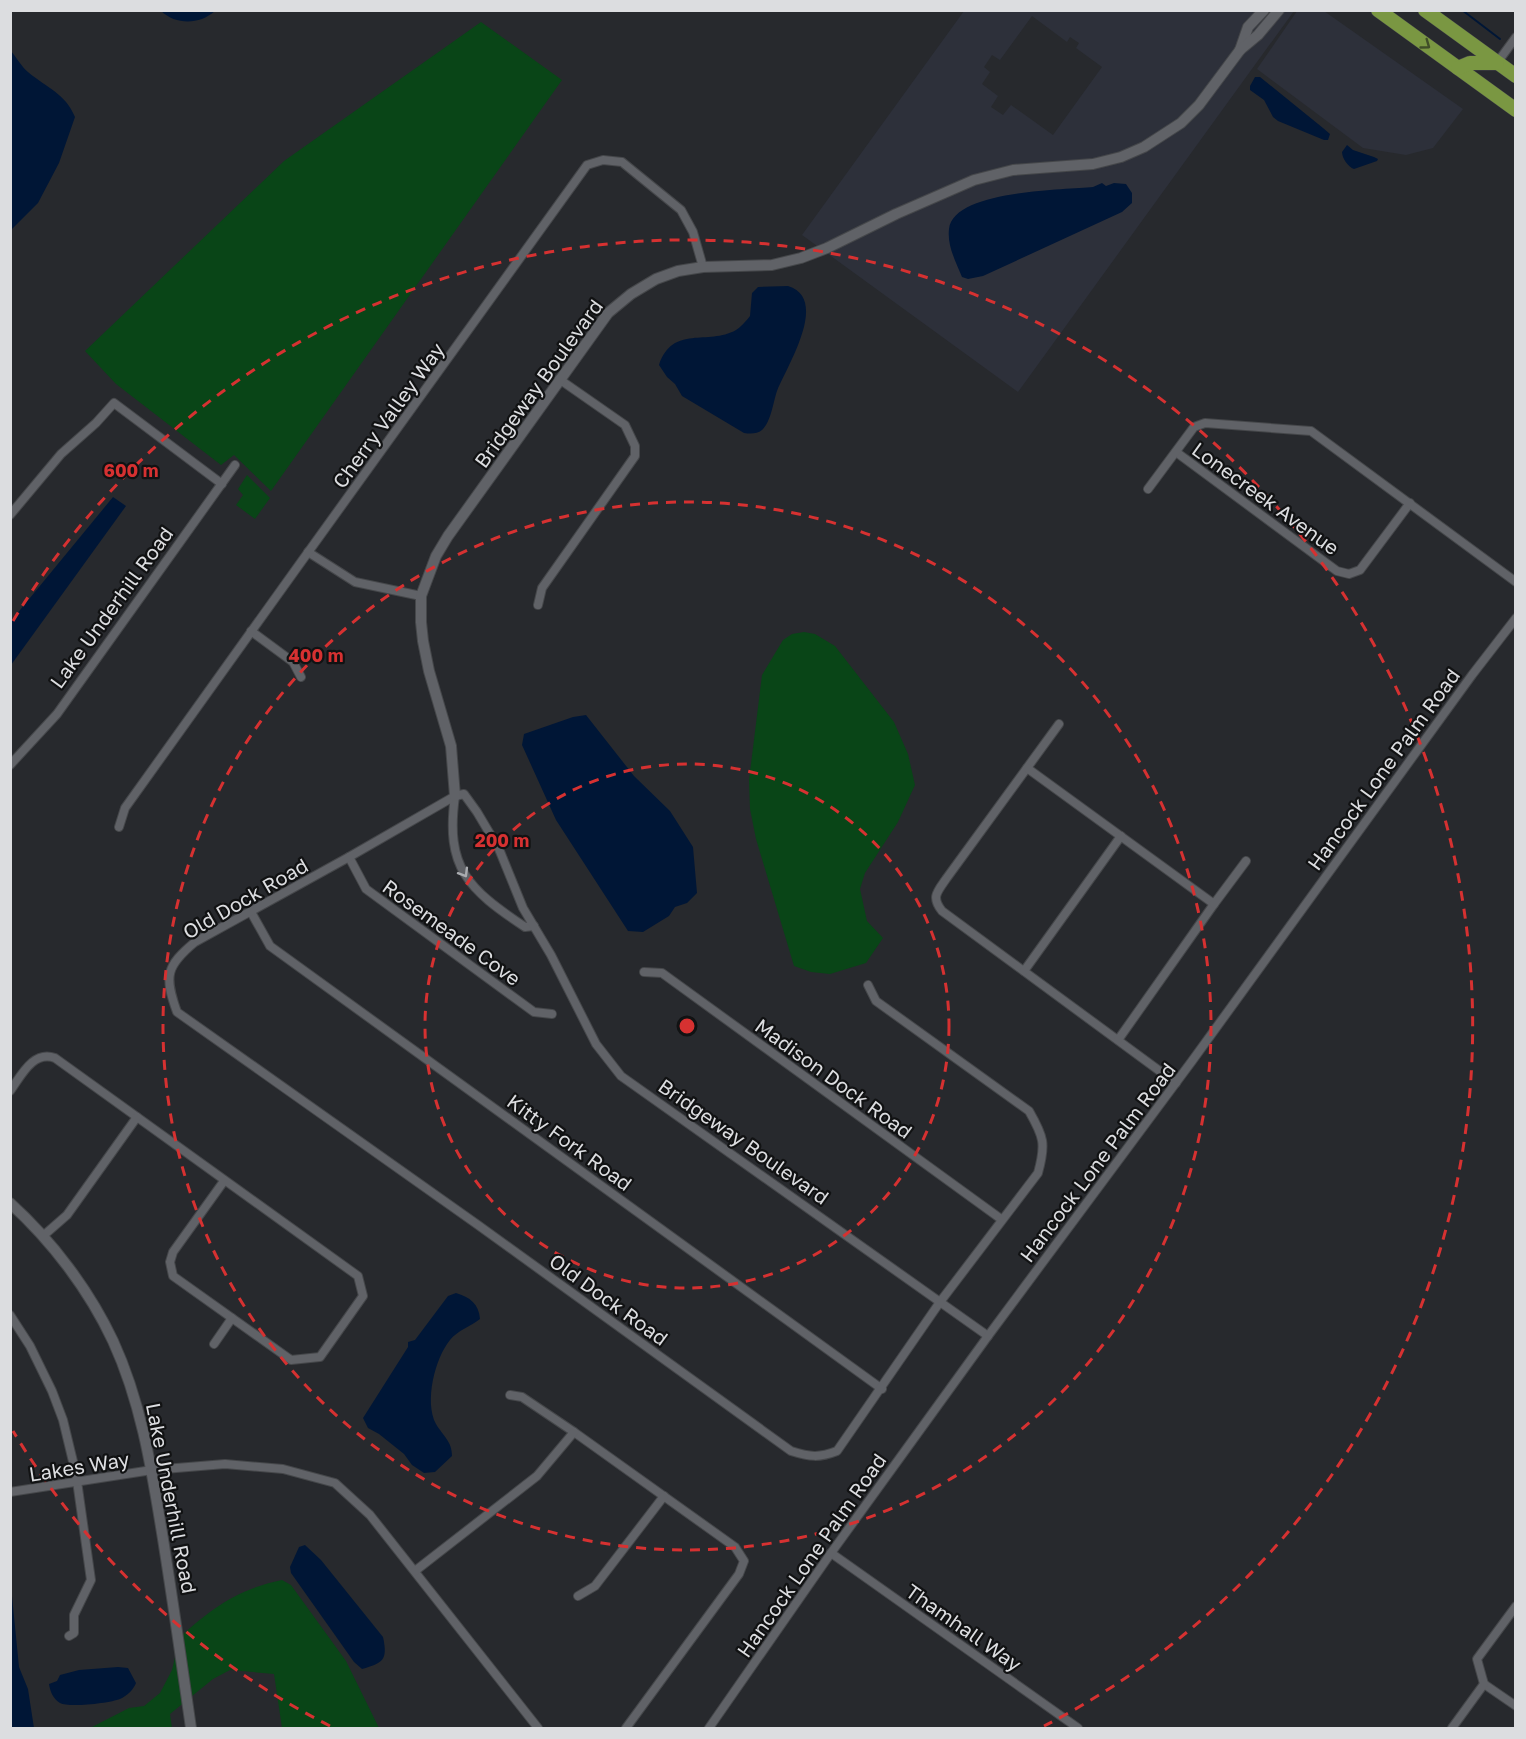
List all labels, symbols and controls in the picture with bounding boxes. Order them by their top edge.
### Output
one-way arrow [1419,38,1430,49]
street label: Bridgeway Boulevard [469,294,607,472]
street label: Cherry Valley Way [327,338,449,492]
street label: Lonecreek Avenue [1188,437,1344,559]
text: 600 m [103,459,159,481]
street label: Lake Underhill Road [44,522,178,692]
text: 400 m [289,644,343,666]
street label: Hancock Lone Palm Road [1302,664,1464,874]
text: 200 m [475,829,529,851]
street label: Old Dock Road [178,852,312,944]
one-way arrow [457,867,468,877]
street label: Rosemeade Cove [378,874,526,990]
street label: Madison Dock Road [751,1013,917,1143]
centre of rings [677,1016,697,1036]
street label: Hancock Lone Palm Road [1014,1058,1180,1266]
street label: Bridgeway Boulevard [654,1073,834,1209]
street label: Kitty Fork Road [503,1089,637,1195]
street label: Old Dock Road [545,1248,673,1350]
street label: Lake Underhill Road [142,1401,202,1595]
street label: Lakes Way [27,1446,131,1486]
street label: Hancock Lone Palm Road [731,1448,891,1662]
street label: Thamhall Way [902,1578,1026,1676]

